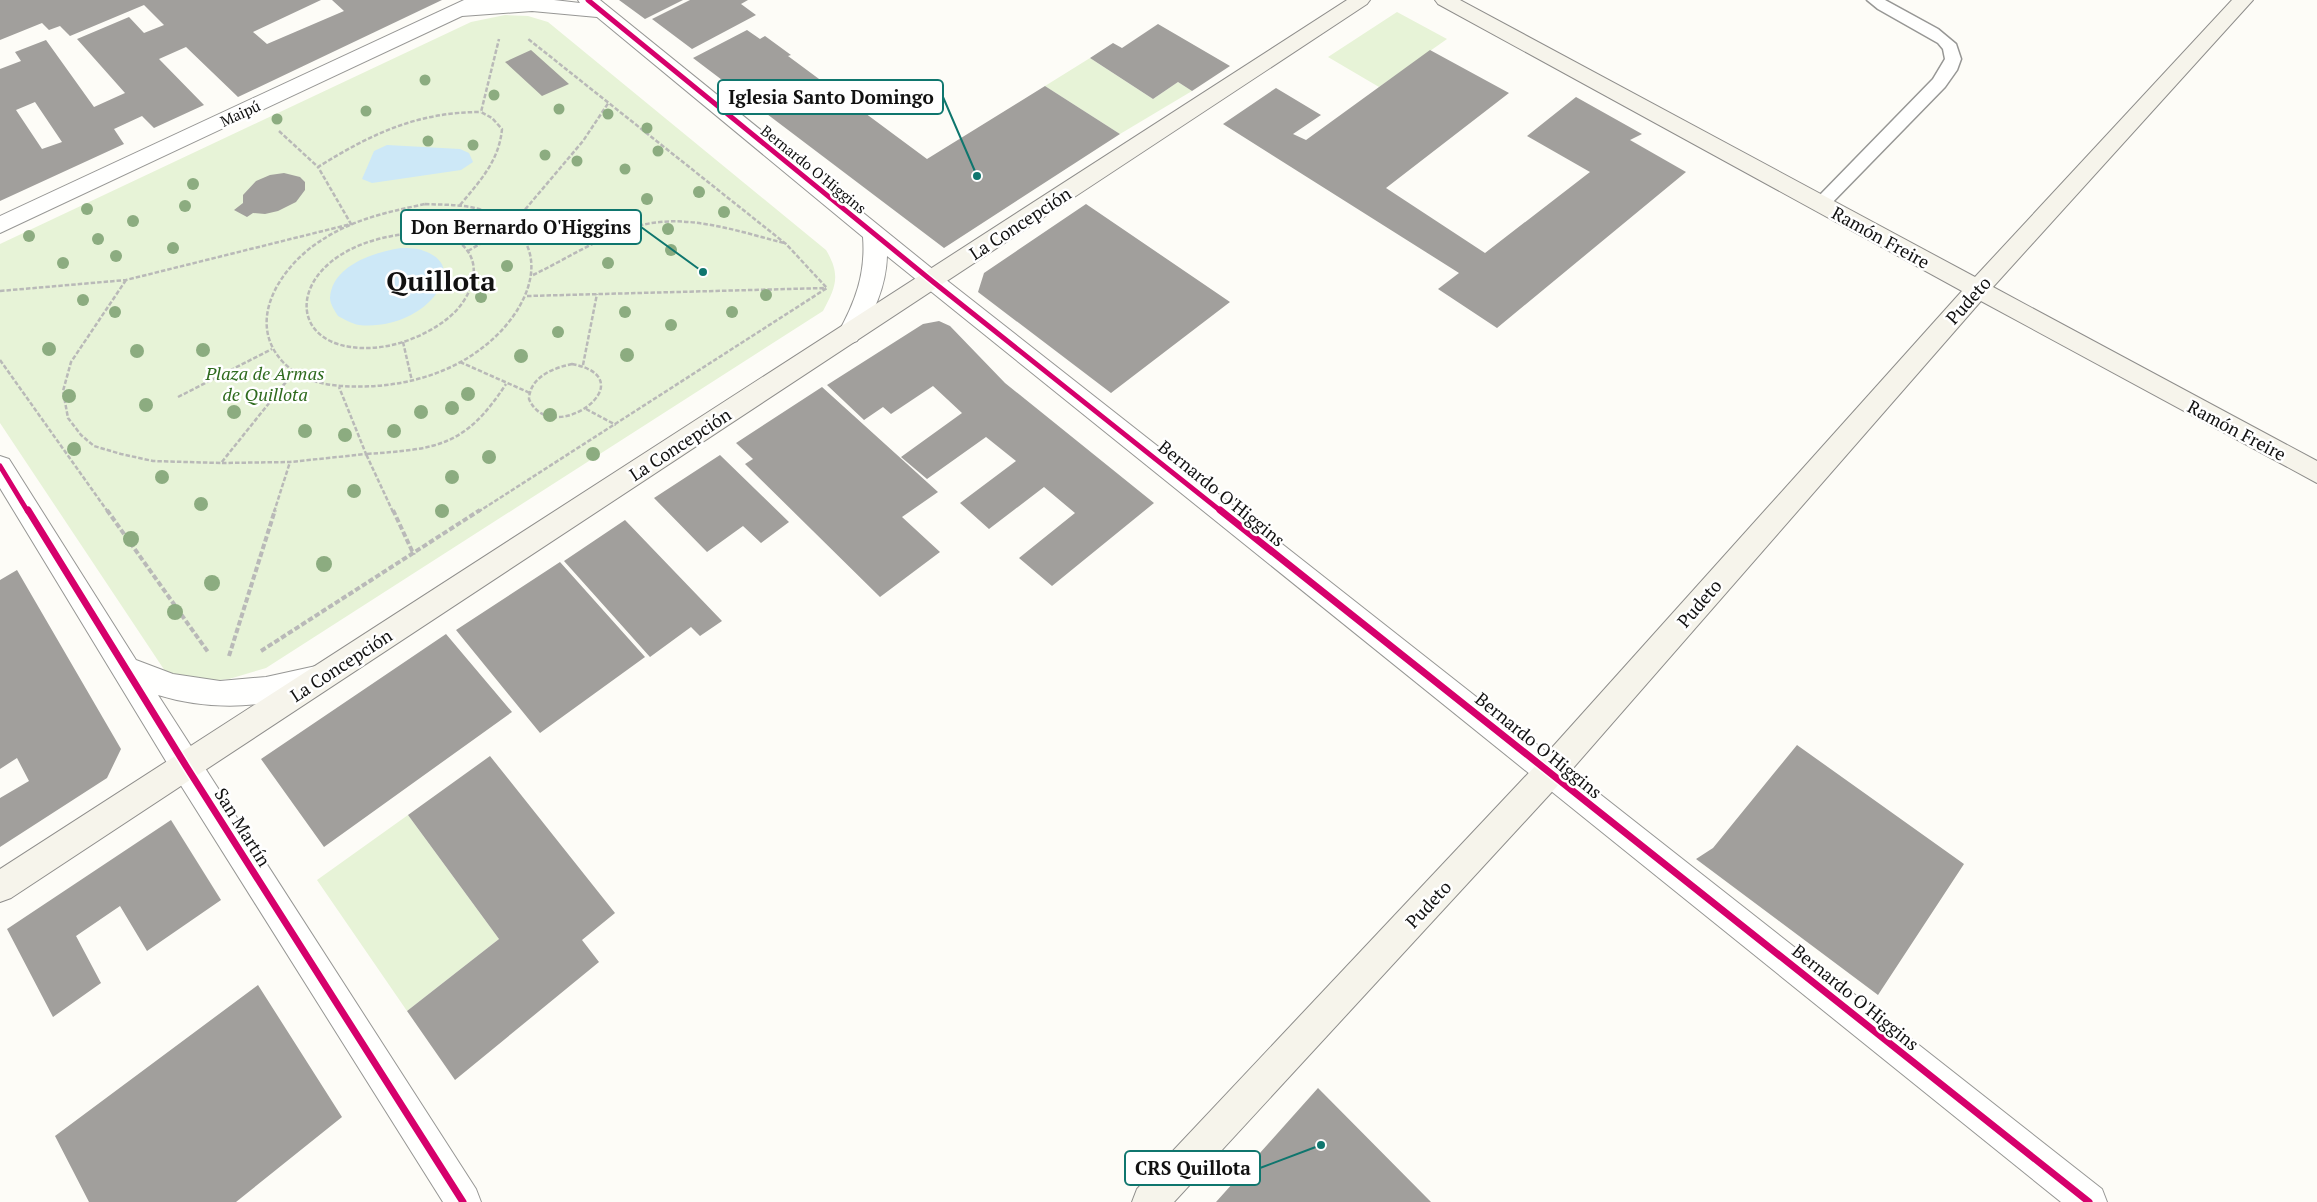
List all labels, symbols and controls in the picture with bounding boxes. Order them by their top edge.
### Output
callout: Iglesia Santo Domingo [718,80,943,114]
text: Iglesia Santo Domingo [728,84,934,109]
street label: Maipú [217,95,264,131]
street label: Bernardo O'Higgins [757,120,871,218]
street label: La Concepción [964,181,1076,265]
street label: Ramón Freire [1828,200,1934,274]
callout: Don Bernardo O'Higgins [401,210,641,244]
text: Don Bernardo O'Higgins [411,214,631,239]
district label: Quillota [386,262,496,299]
street label: Pudeto [1940,271,1996,329]
park label: Plaza de Armas de Quillota [204,361,325,406]
street label: Ramón Freire [2184,394,2290,466]
street label: La Concepción [624,402,736,486]
street label: Bernardo O'Higgins [1154,434,1290,552]
street label: Pudeto [1671,574,1727,632]
street label: La Concepción [285,623,397,707]
street label: Bernardo O'Higgins [1471,686,1607,804]
street label: San Martín [209,783,277,871]
street label: Pudeto [1400,875,1456,933]
street label: Bernardo O'Higgins [1788,938,1924,1056]
callout: CRS Quillota [1125,1151,1260,1185]
text: CRS Quillota [1135,1155,1251,1180]

